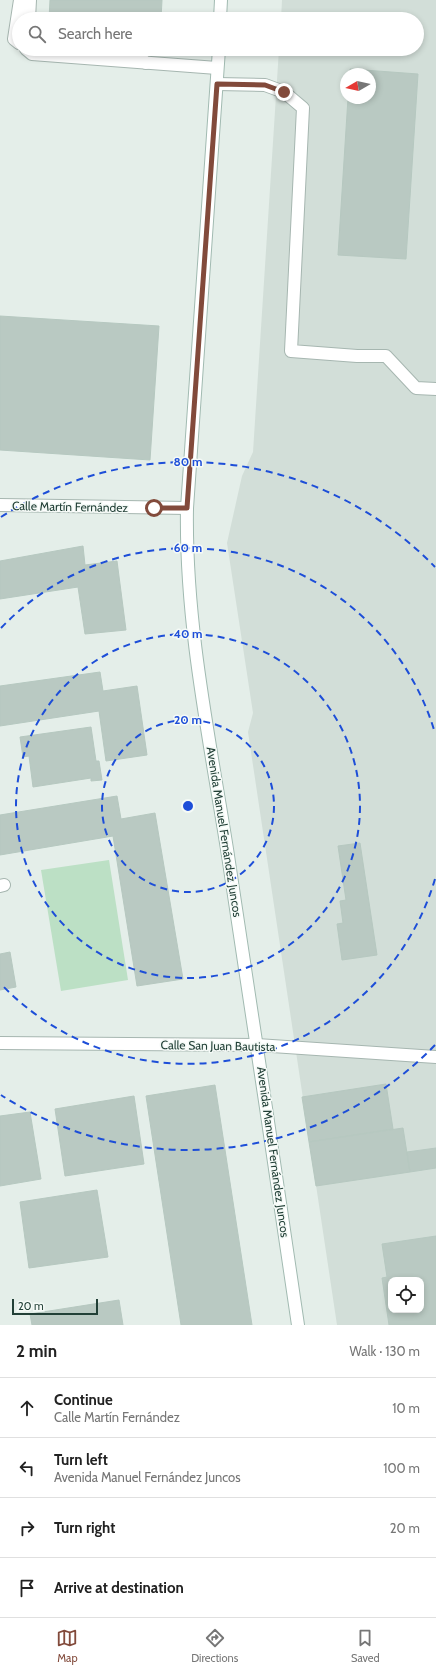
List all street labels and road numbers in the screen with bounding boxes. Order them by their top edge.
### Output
street label: Calle Martín Fernández [12,498,129,515]
street label: Avenida Manuel Fernández Juncos [204,746,245,918]
street label: Calle San Juan Bautista [161,1037,276,1054]
street label: Avenida Manuel Fernández Juncos [254,1066,293,1238]

